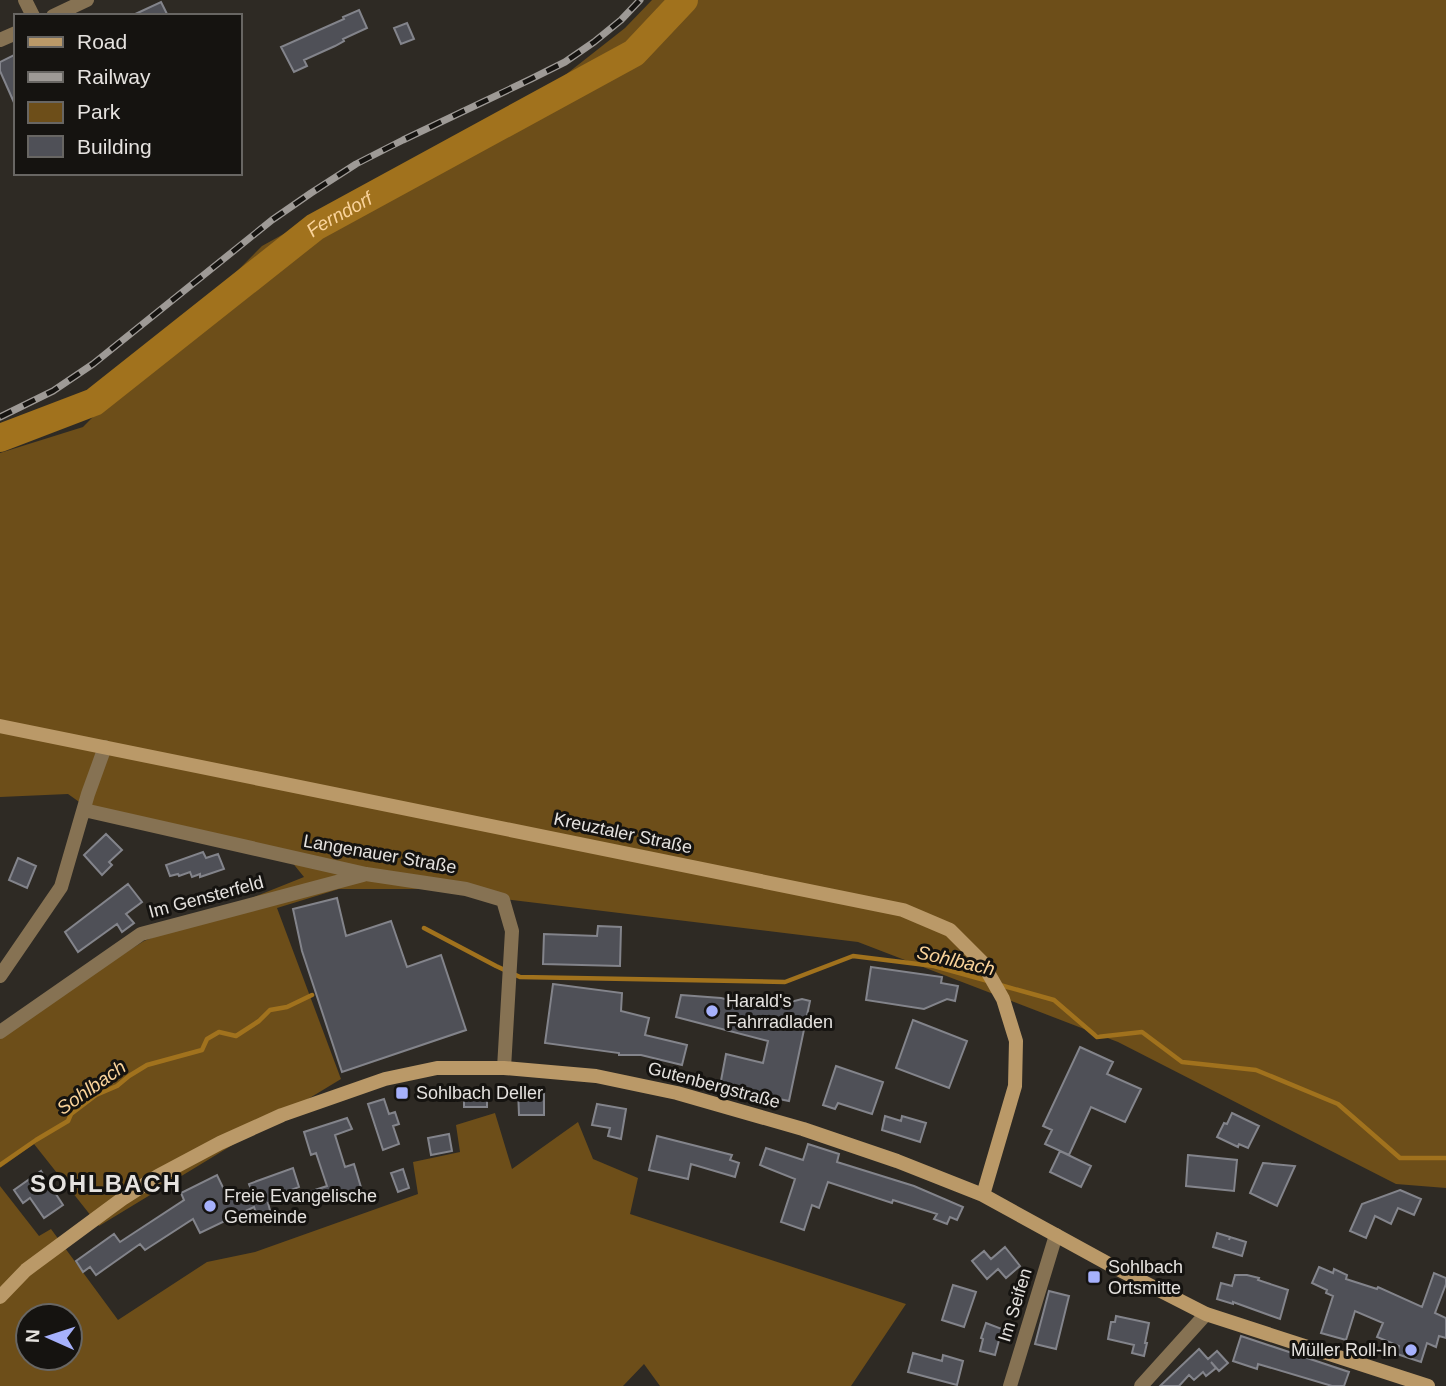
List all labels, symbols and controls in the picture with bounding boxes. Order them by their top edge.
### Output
legend [14,14,242,175]
text: Road [77,30,127,53]
text: Railway [77,65,151,88]
text: Park [77,100,121,123]
text: Building [77,135,152,158]
water label: Ferndorf [302,187,377,241]
street label: Kreuztaler Straße [552,809,694,857]
street label: Langenauer Straße [302,831,458,877]
street label: Im Gensterfeld [146,872,266,922]
water label: Sohlbach [915,941,997,980]
place label: Harald's Fahrradladen [726,991,833,1032]
marker: Harald's Fahrradladen [704,1003,720,1019]
water label: Sohlbach [53,1056,130,1119]
street label: Gutenbergstraße [646,1058,782,1112]
place label: Sohlbach Deller [416,1083,543,1103]
marker: Sohlbach Deller [394,1085,410,1101]
district label: SOHLBACH [30,1170,182,1197]
place label: Freie Evangelische Gemeinde [224,1186,377,1227]
marker: Freie Evangelische Gemeinde [202,1198,218,1214]
place label: Sohlbach Ortsmitte [1108,1257,1183,1298]
street label: Im Seifen [994,1266,1036,1344]
marker: Sohlbach Ortsmitte [1086,1269,1102,1285]
north arrow [14,1302,84,1372]
text: N [22,1329,43,1344]
place label: Müller Roll-In [1291,1340,1397,1360]
marker: Müller Roll-In [1403,1342,1419,1358]

